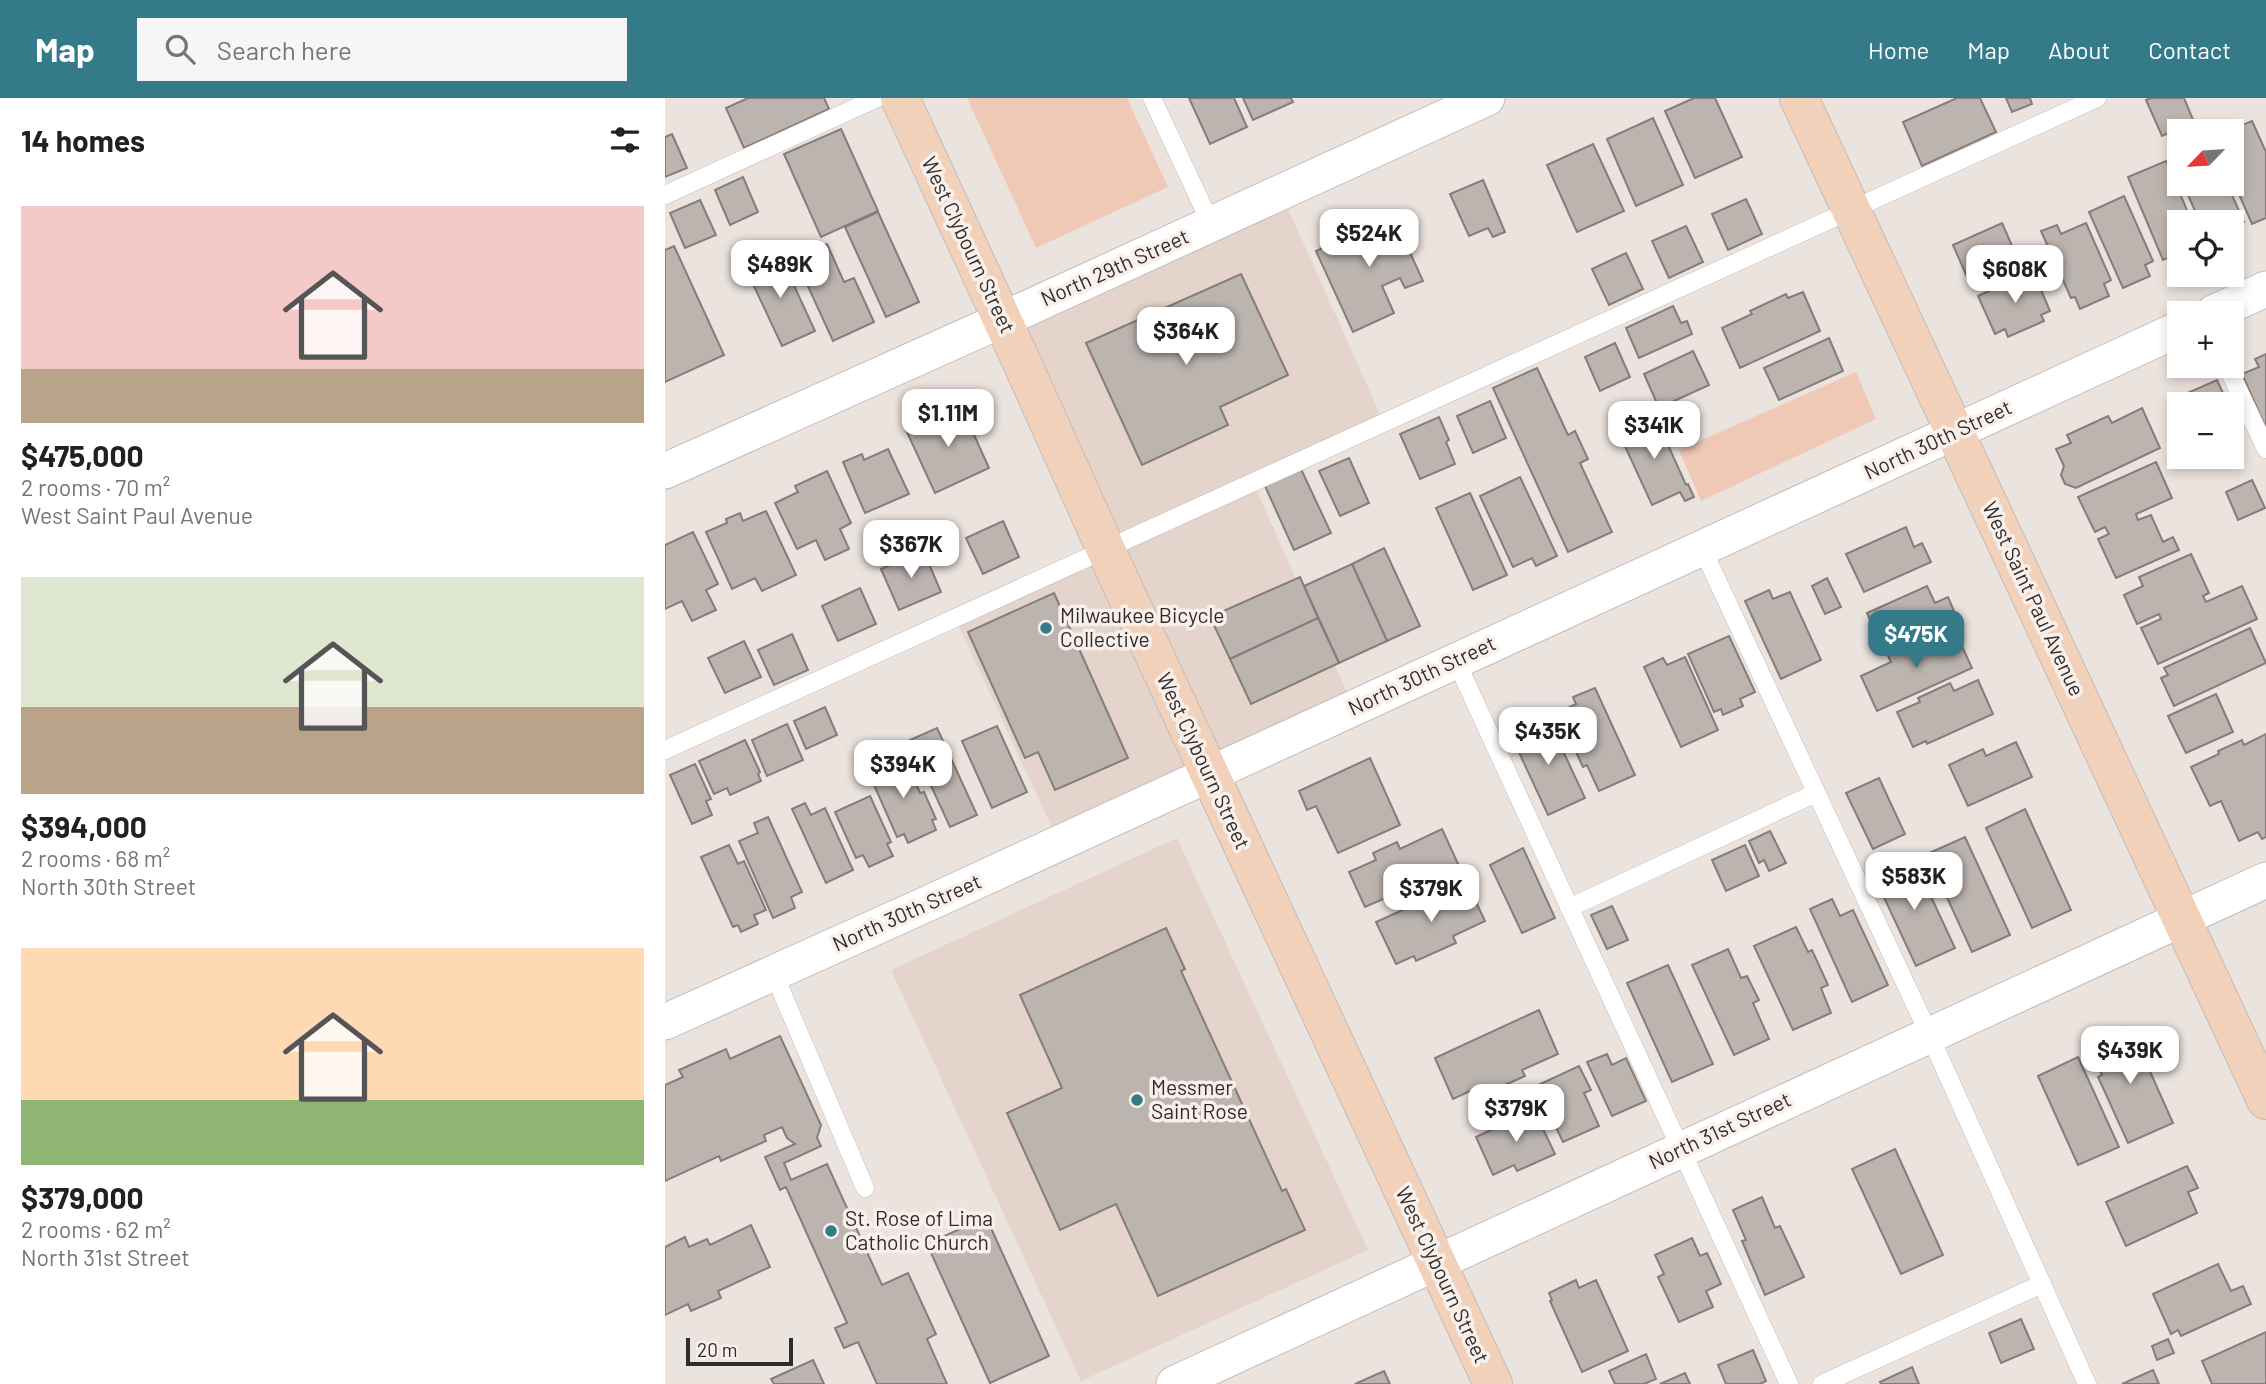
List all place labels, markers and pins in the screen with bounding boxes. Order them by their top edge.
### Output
pin: $524K [1320,209,1418,269]
pin: $489K [731,240,829,300]
pin: $608K [1966,246,2064,305]
pin: $364K [1137,308,1235,367]
pin: $1.11M [891,390,1005,449]
pin: $341K [1605,402,1703,461]
pin: $367K [862,520,960,580]
place label: Milwaukee Bicycle Collective [1060,602,1224,651]
pin: $475K [1867,610,1965,670]
marker: Milwaukee Bicycle Collective [1038,620,1054,636]
pin: $435K [1499,708,1597,767]
pin: $394K [854,740,952,800]
pin: $583K [1865,852,1963,912]
pin: $379K [1382,864,1480,924]
pin: $439K [2081,1026,2179,1086]
place label: Messmer Saint Rose [1151,1074,1248,1123]
pin: $379K [1467,1084,1565,1144]
marker: Messmer Saint Rose [1129,1092,1145,1108]
place label: St. Rose of Lima Catholic Church [845,1205,993,1254]
marker: St. Rose of Lima Catholic Church [823,1223,839,1239]

